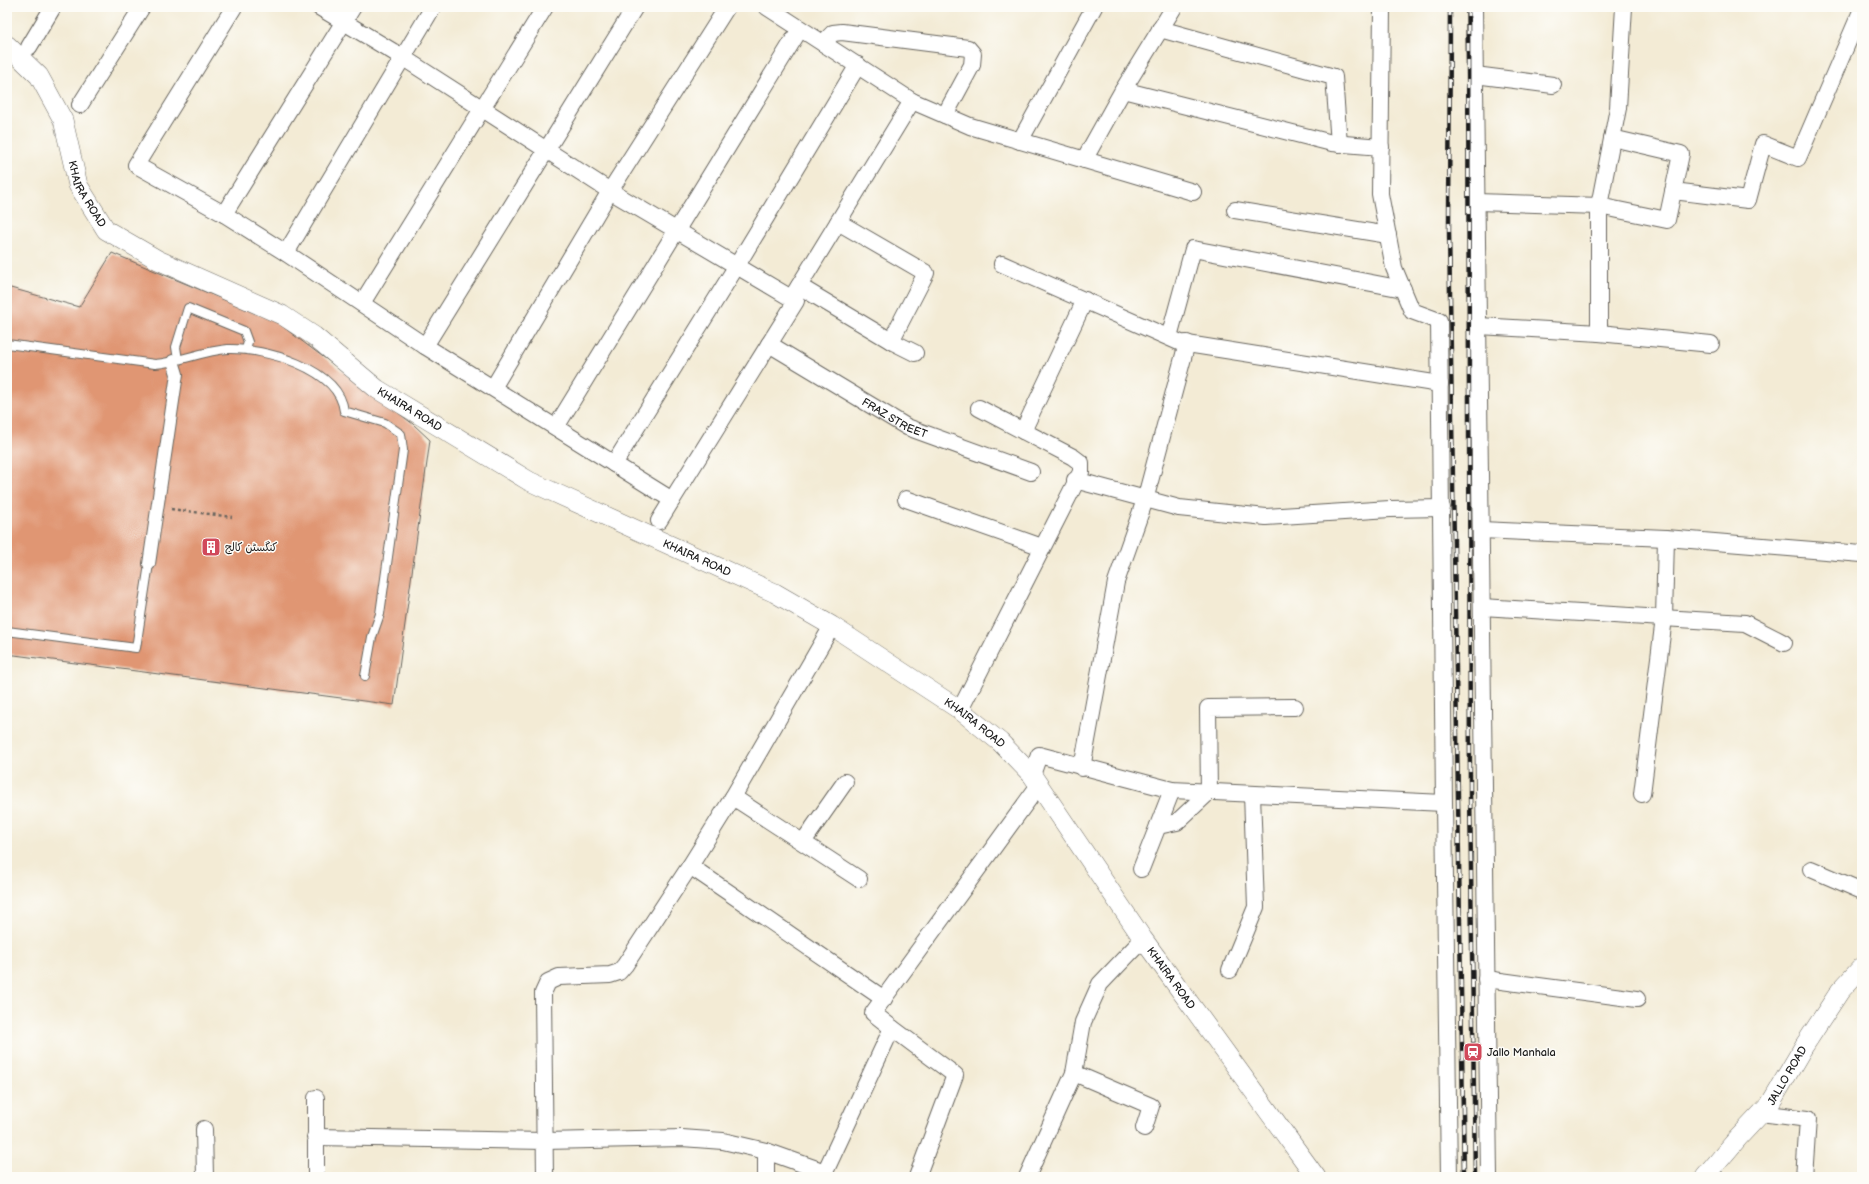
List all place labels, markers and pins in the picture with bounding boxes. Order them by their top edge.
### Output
building icon: کنگسٹن کالج [200,536,222,558]
place label: کنگسٹن کالج [225,541,277,555]
station icon: Jallo Manhala [1462,1041,1484,1063]
place label: Jallo Manhala [1487,1046,1556,1059]

